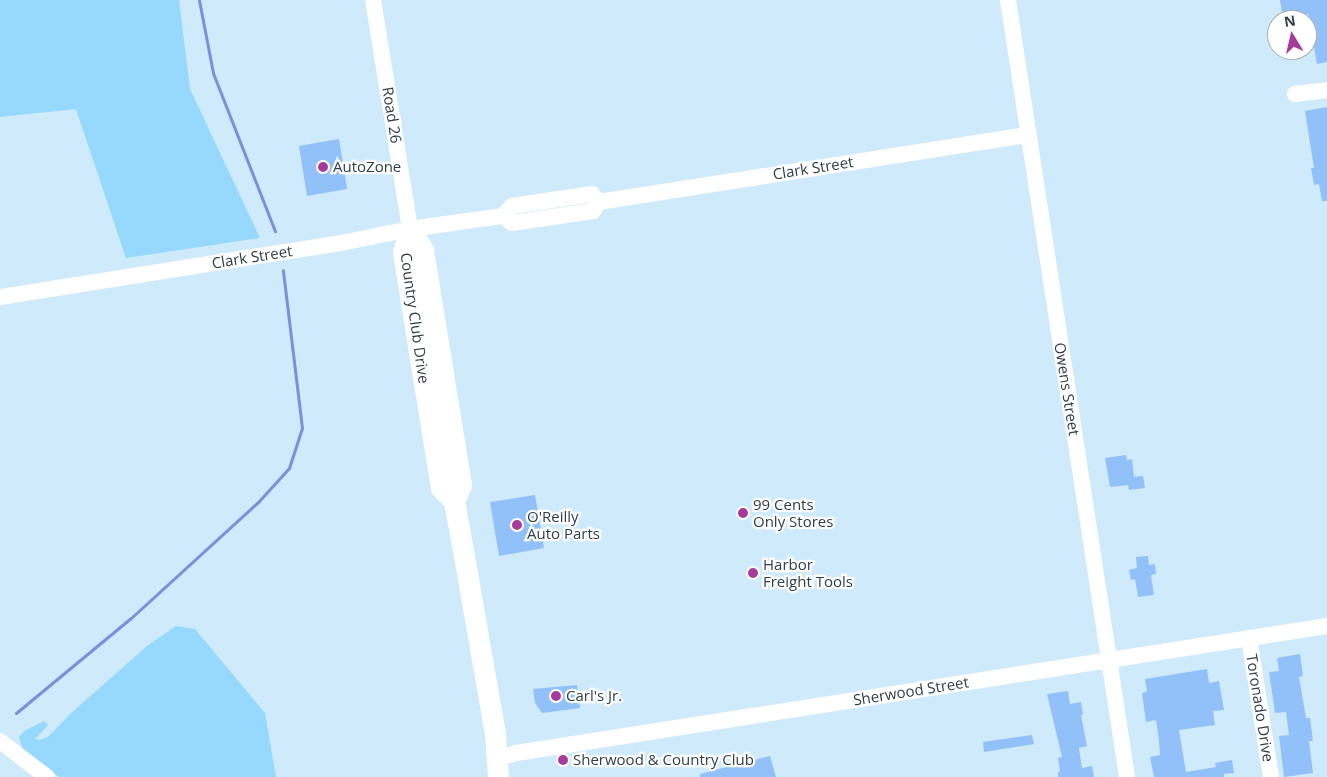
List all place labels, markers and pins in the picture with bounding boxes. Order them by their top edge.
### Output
place label: AutoZone [333,158,401,176]
marker: AutoZone [317,161,329,173]
place label: 99 Cents Only Stores [753,495,833,530]
place label: O'Reilly Auto Parts [527,507,600,542]
marker: 99 Cents Only Stores [737,507,749,519]
marker: O'Reilly Auto Parts [511,519,523,531]
place label: Harbor Freight Tools [763,555,853,590]
marker: Harbor Freight Tools [747,567,759,579]
place label: Carl's Jr. [566,687,622,705]
marker: Carl's Jr. [550,690,562,702]
place label: Sherwood & Country Club [573,751,754,769]
marker: Sherwood & Country Club [557,754,569,766]

